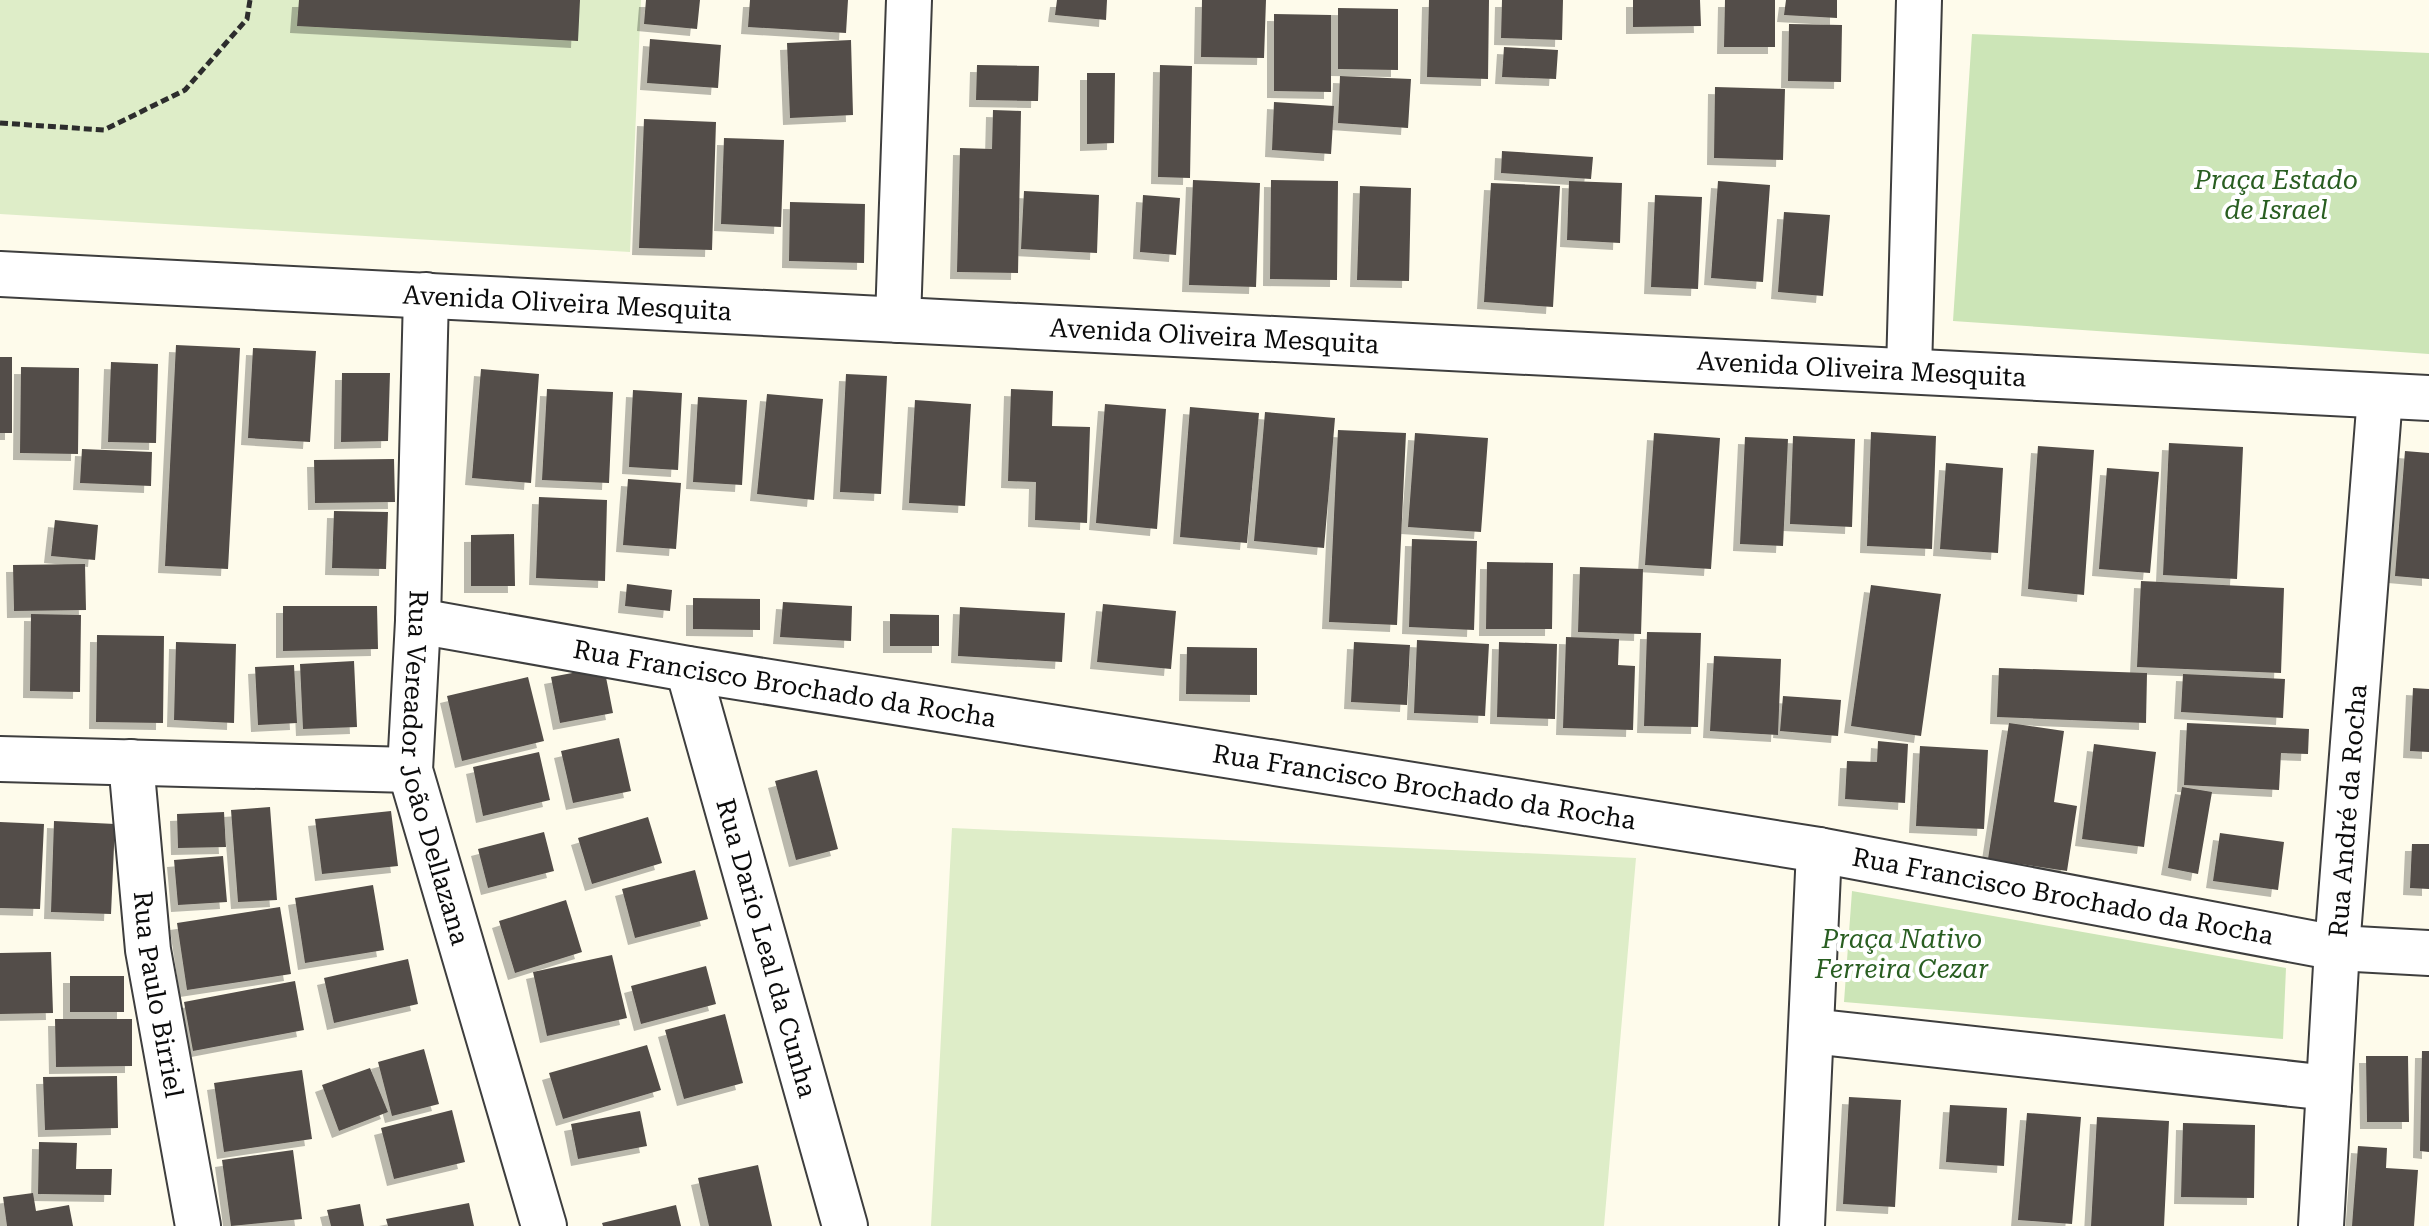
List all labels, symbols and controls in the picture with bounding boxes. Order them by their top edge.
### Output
park label: Praça Estado de Israel [2193,165,2358,225]
street label: Avenida Oliveira Mesquita [402,280,733,326]
street label: Avenida Oliveira Mesquita [1049,313,1380,359]
street label: Avenida Oliveira Mesquita [1696,346,2027,392]
street label: Rua Vereador João Dellazana [394,590,476,949]
street label: Rua Francisco Brochado da Rocha [571,634,998,733]
street label: Rua André da Rocha [2323,683,2372,939]
street label: Rua Francisco Brochado da Rocha [1211,738,1638,835]
street label: Rua Dario Leal da Cunha [710,795,823,1101]
street label: Rua Francisco Brochado da Rocha [1850,842,2276,951]
street label: Rua Paulo Birriel [128,890,189,1100]
park label: Praça Nativo Ferreira Cezar [1814,924,1989,984]

